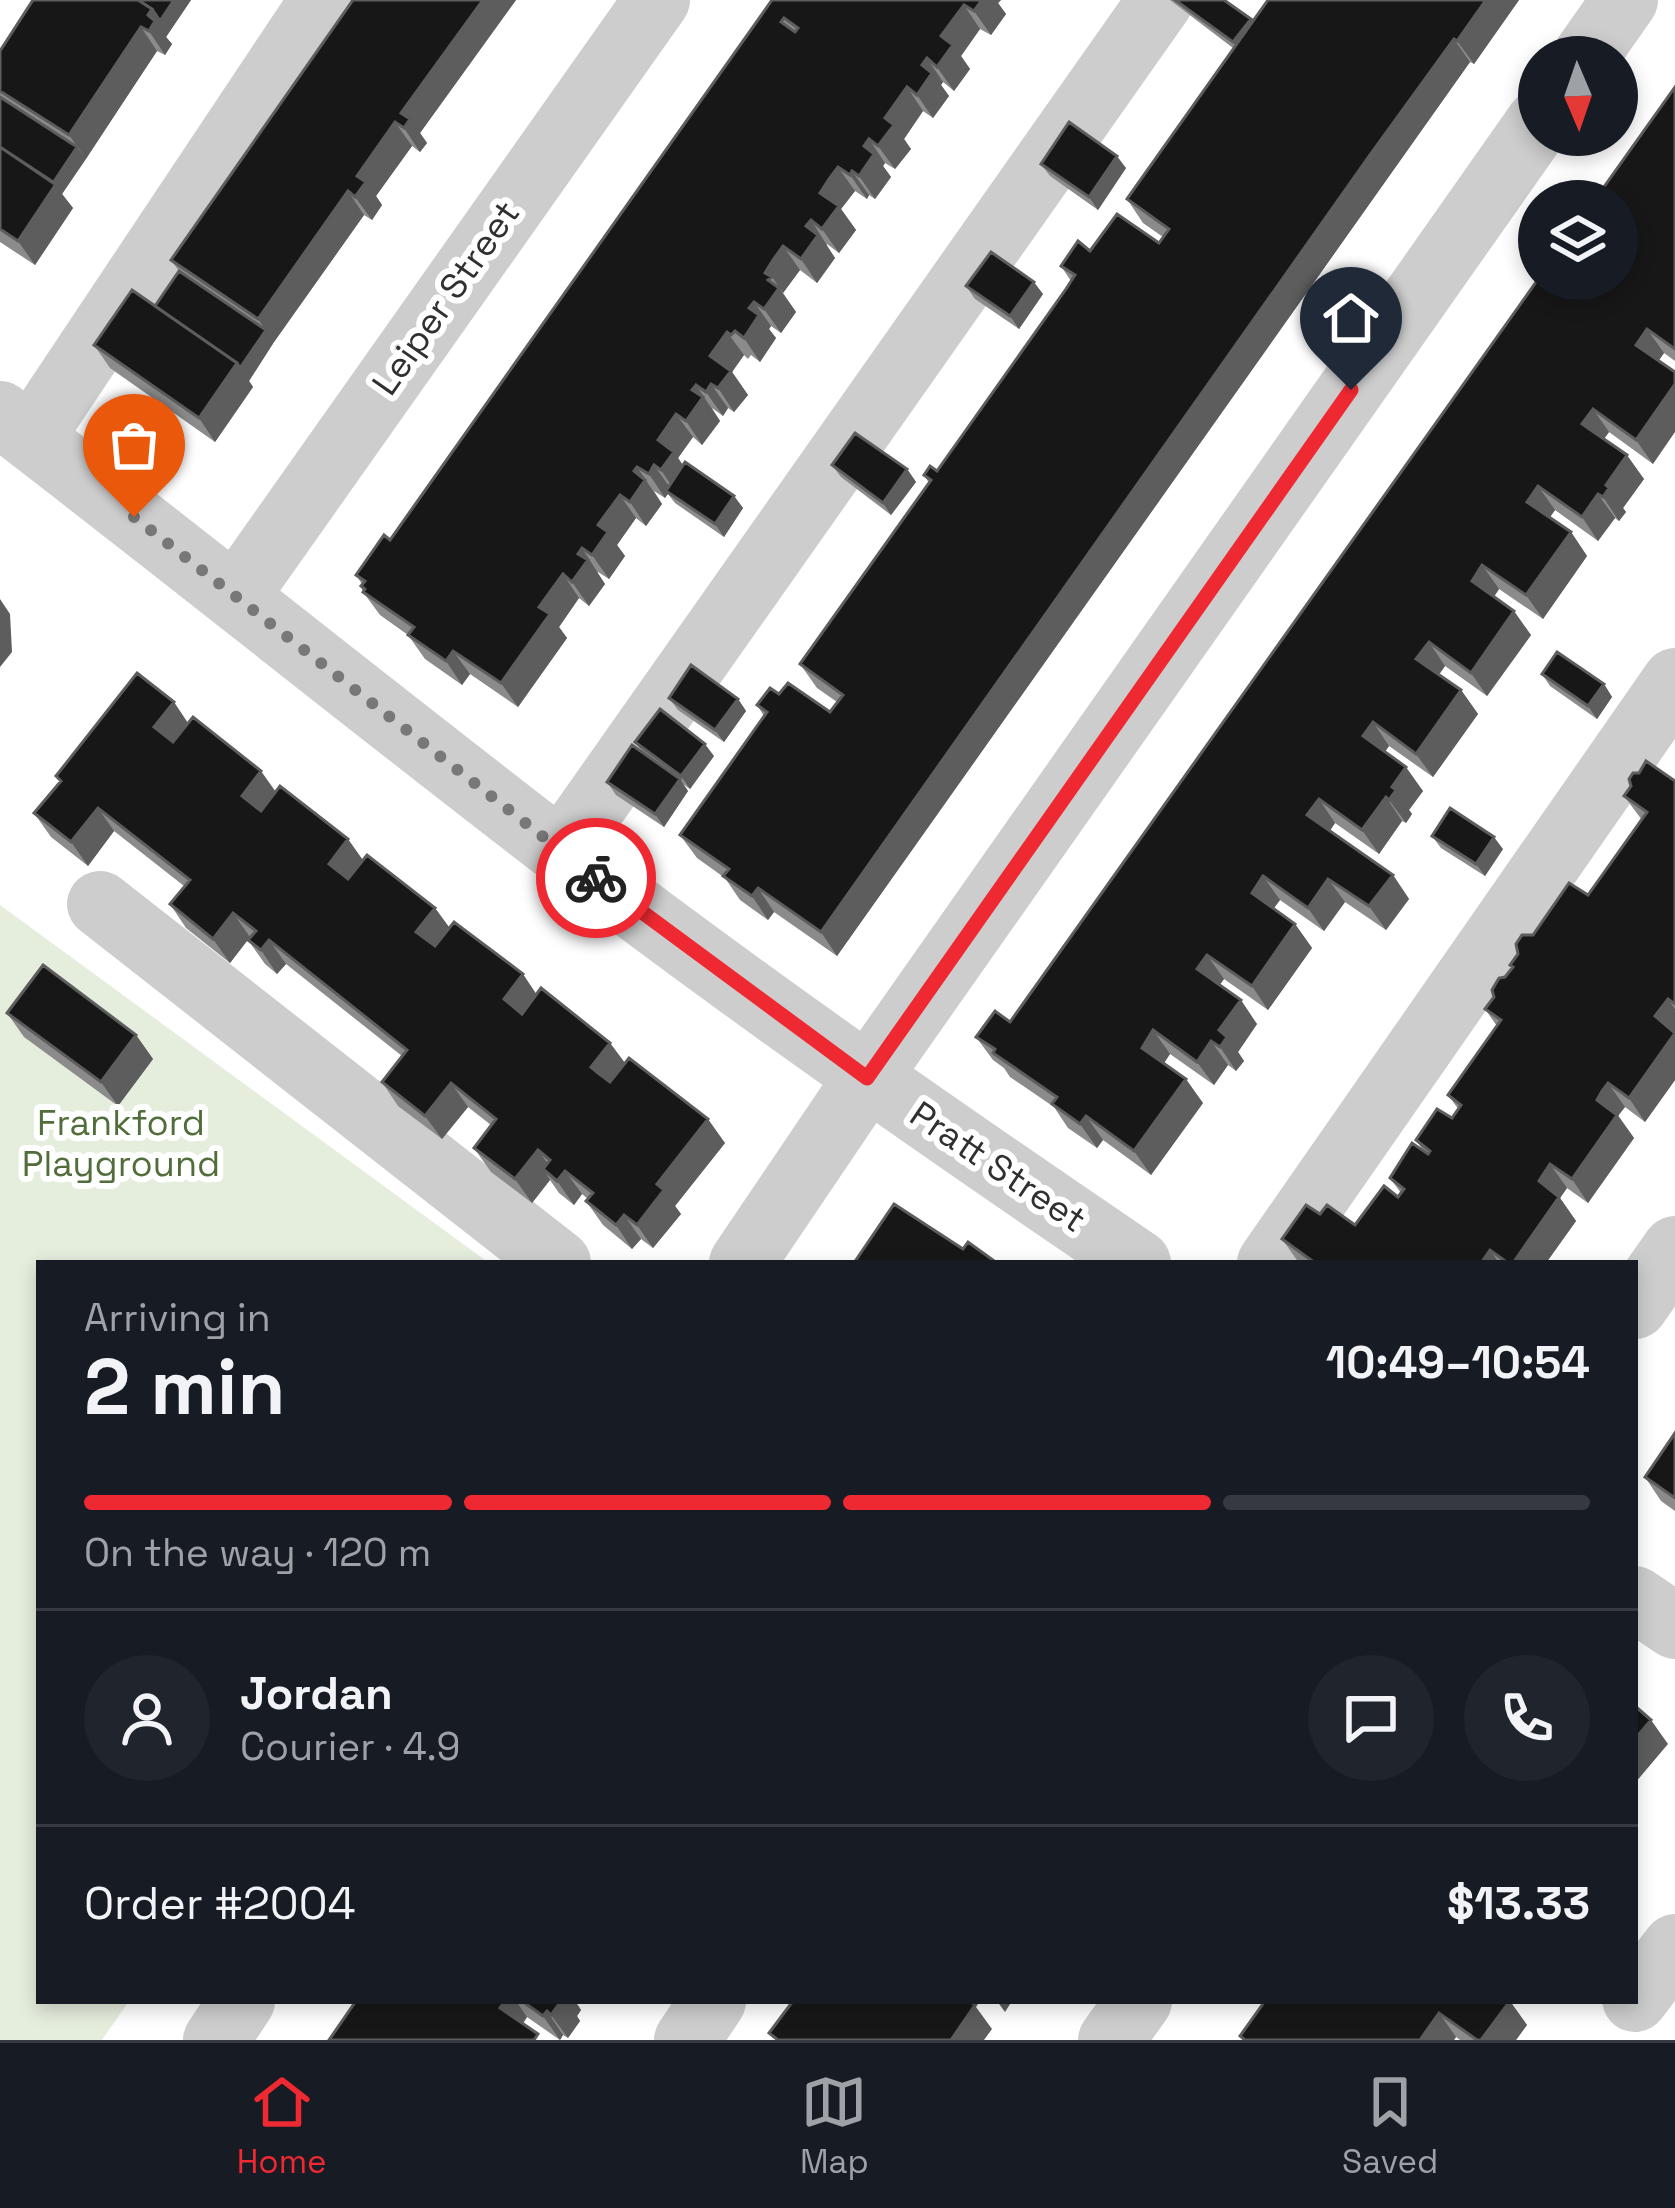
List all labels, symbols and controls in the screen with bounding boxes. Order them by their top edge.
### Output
north arrow [1518,36,1638,156]
map controls [1518,36,1638,300]
button: layers [1518,180,1638,300]
street label: Leiper Street [362,192,530,404]
pin [1300,267,1402,390]
icon: home [1318,285,1384,351]
pin [83,394,185,517]
icon: bag [101,412,167,478]
courier [536,818,656,938]
icon: bike [563,845,629,911]
street label: Pratt Street [901,1091,1095,1243]
park label: Frankford Playground [22,1100,220,1187]
text: Arriving in [84,1293,271,1342]
text: 10:49–10:54 [1326,1334,1590,1391]
text: 2 min [84,1337,286,1437]
text: On the way · 120 m [84,1528,431,1577]
button: person [84,1655,210,1781]
button: chat [1308,1655,1434,1781]
button: phone [1464,1655,1590,1781]
text: Jordan [240,1665,393,1722]
text: Courier · 4.9 [240,1722,460,1771]
text: Order #2004 [84,1875,356,1932]
text: $13.33 [1447,1875,1590,1932]
tab: Home [237,2069,327,2183]
tab: Map [800,2069,869,2183]
tab: Saved [1342,2069,1438,2183]

